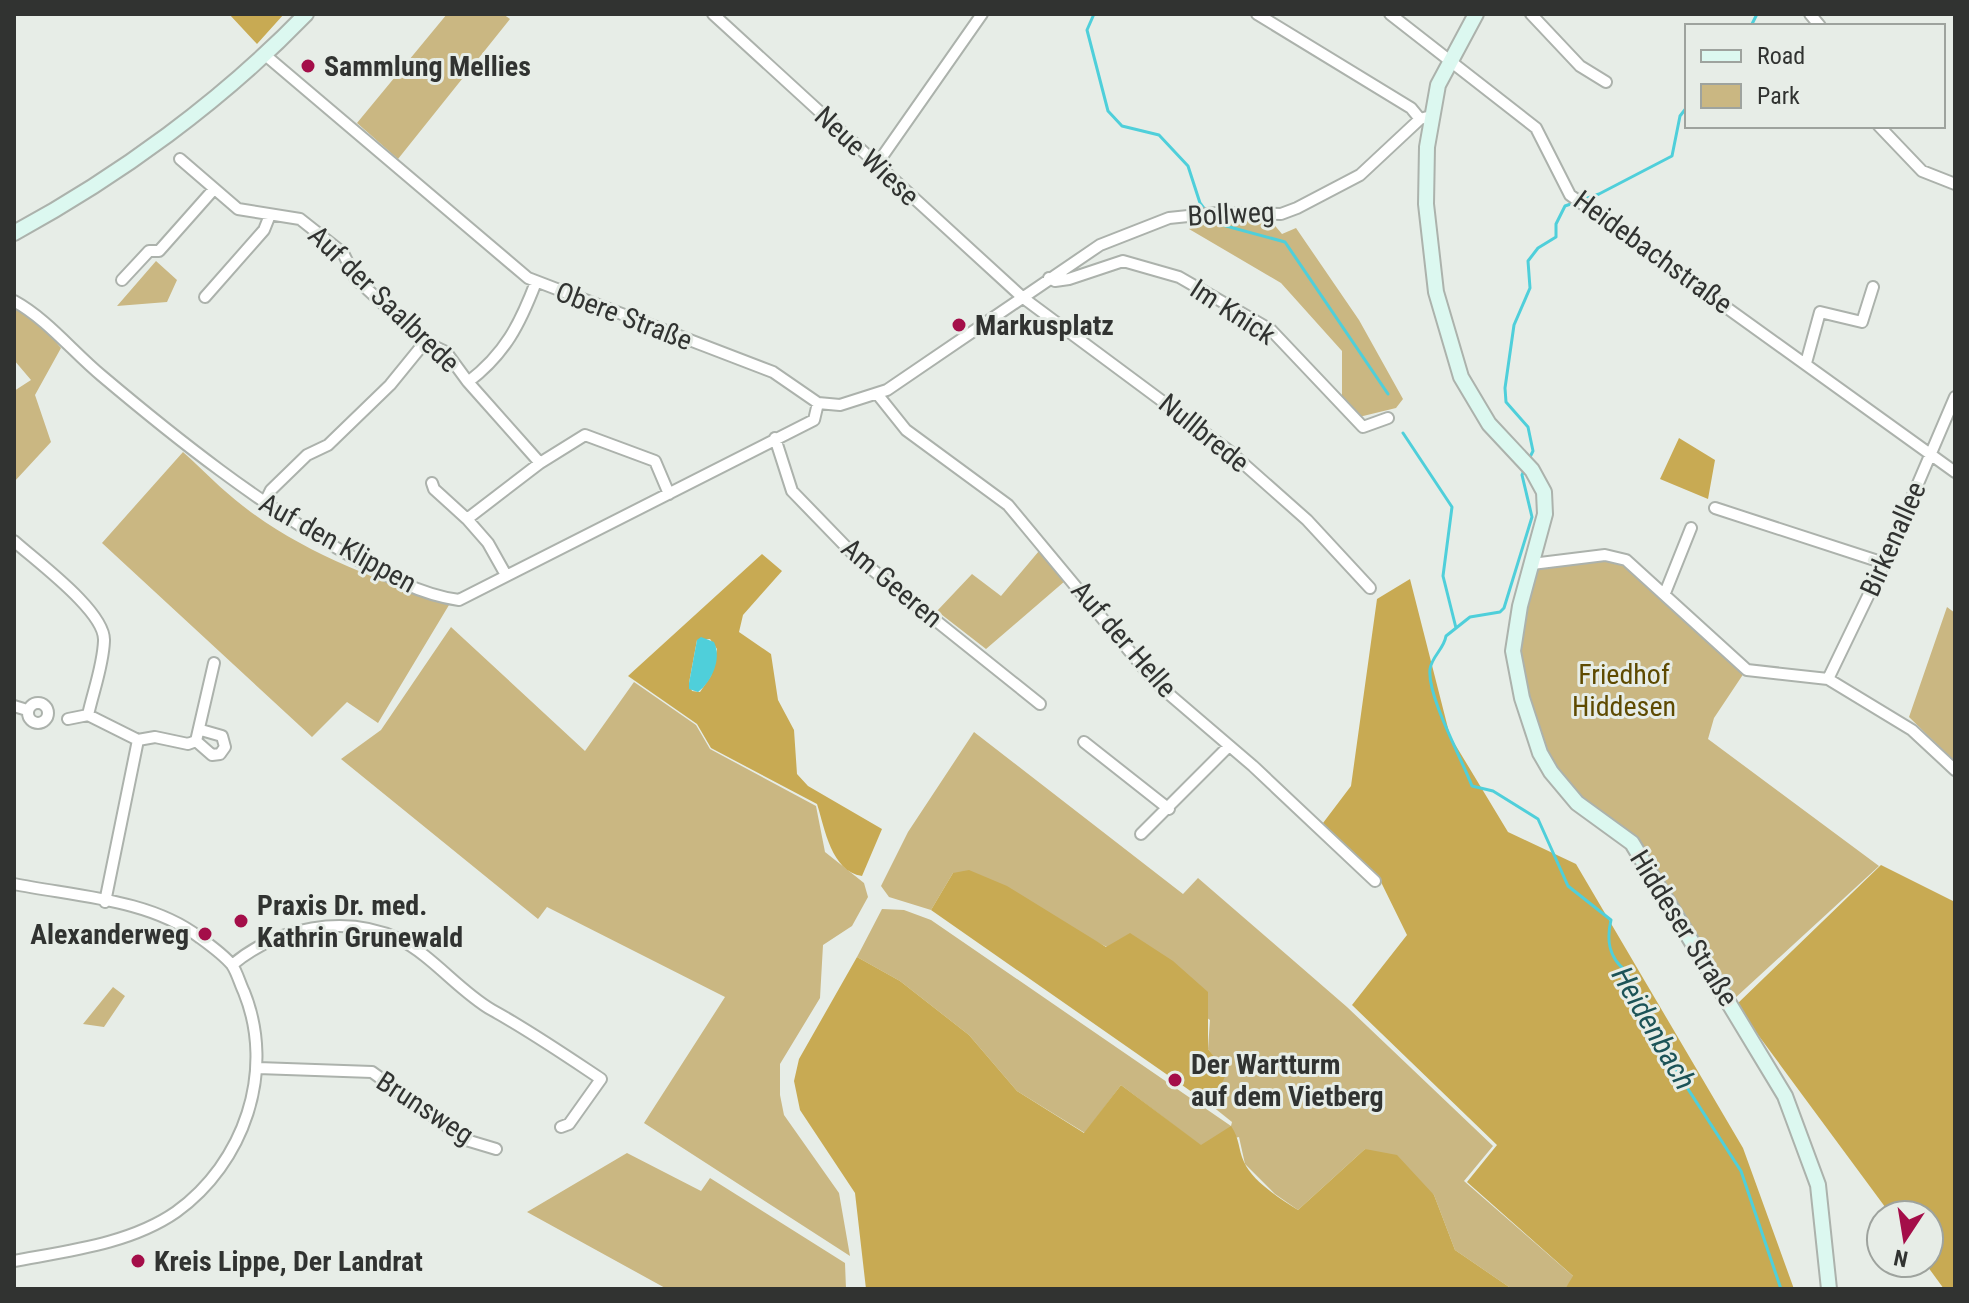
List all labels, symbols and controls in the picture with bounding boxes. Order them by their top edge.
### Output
legend [1685,24,1945,128]
text: Road [1757,42,1805,70]
place label: Sammlung Mellies [324,50,531,83]
marker: Sammlung Mellies [299,57,317,75]
text: Park [1757,82,1800,110]
street label: Neue Wiese [808,99,926,213]
street label: Heidebachstraße [1567,183,1739,321]
street label: Bollweg [1187,195,1275,233]
street label: Auf der Saalbrede [302,219,466,379]
street label: Im Knick [1184,272,1282,352]
street label: Obere Straße [551,275,697,357]
place label: Markusplatz [975,309,1114,342]
marker: Markusplatz [950,316,968,334]
street label: Nullbrede [1152,387,1256,479]
street label: Birkenallee [1853,477,1933,601]
street label: Auf den Klippen [254,486,422,600]
street label: Am Geeren [835,531,949,635]
street label: Auf der Helle [1065,574,1183,704]
park label: Friedhof Hiddesen [1572,658,1676,723]
street label: Hiddeser Straße [1623,844,1745,1012]
place label: Praxis Dr. med. Kathrin Grunewald [257,889,463,954]
marker: Praxis Dr. med. Kathrin Grunewald [232,912,250,930]
place label: Alexanderweg [30,918,189,951]
marker: Alexanderweg [196,925,214,943]
water label: Heidenbach [1605,960,1703,1096]
place label: Der Wartturm auf dem Vietberg [1191,1048,1384,1113]
street label: Brunsweg [370,1065,480,1151]
marker: Der Wartturm auf dem Vietberg [1166,1071,1184,1089]
north arrow [1865,1199,1945,1279]
text: N [1892,1244,1910,1272]
place label: Kreis Lippe, Der Landrat [154,1245,423,1278]
marker: Kreis Lippe, Der Landrat [129,1252,147,1270]

